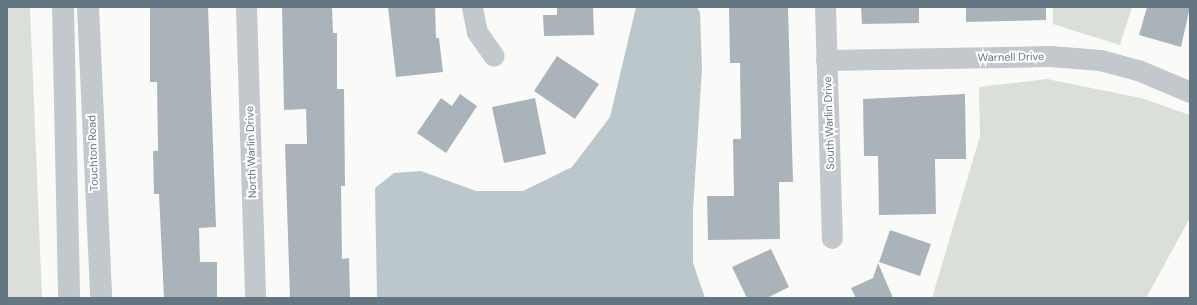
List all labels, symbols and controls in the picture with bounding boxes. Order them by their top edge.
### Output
street label: Warnell Drive [978,50,1044,64]
street label: South Warlin Drive [821,76,837,170]
street label: North Warlin Drive [243,106,259,198]
street label: Touchton Road [85,115,101,191]

